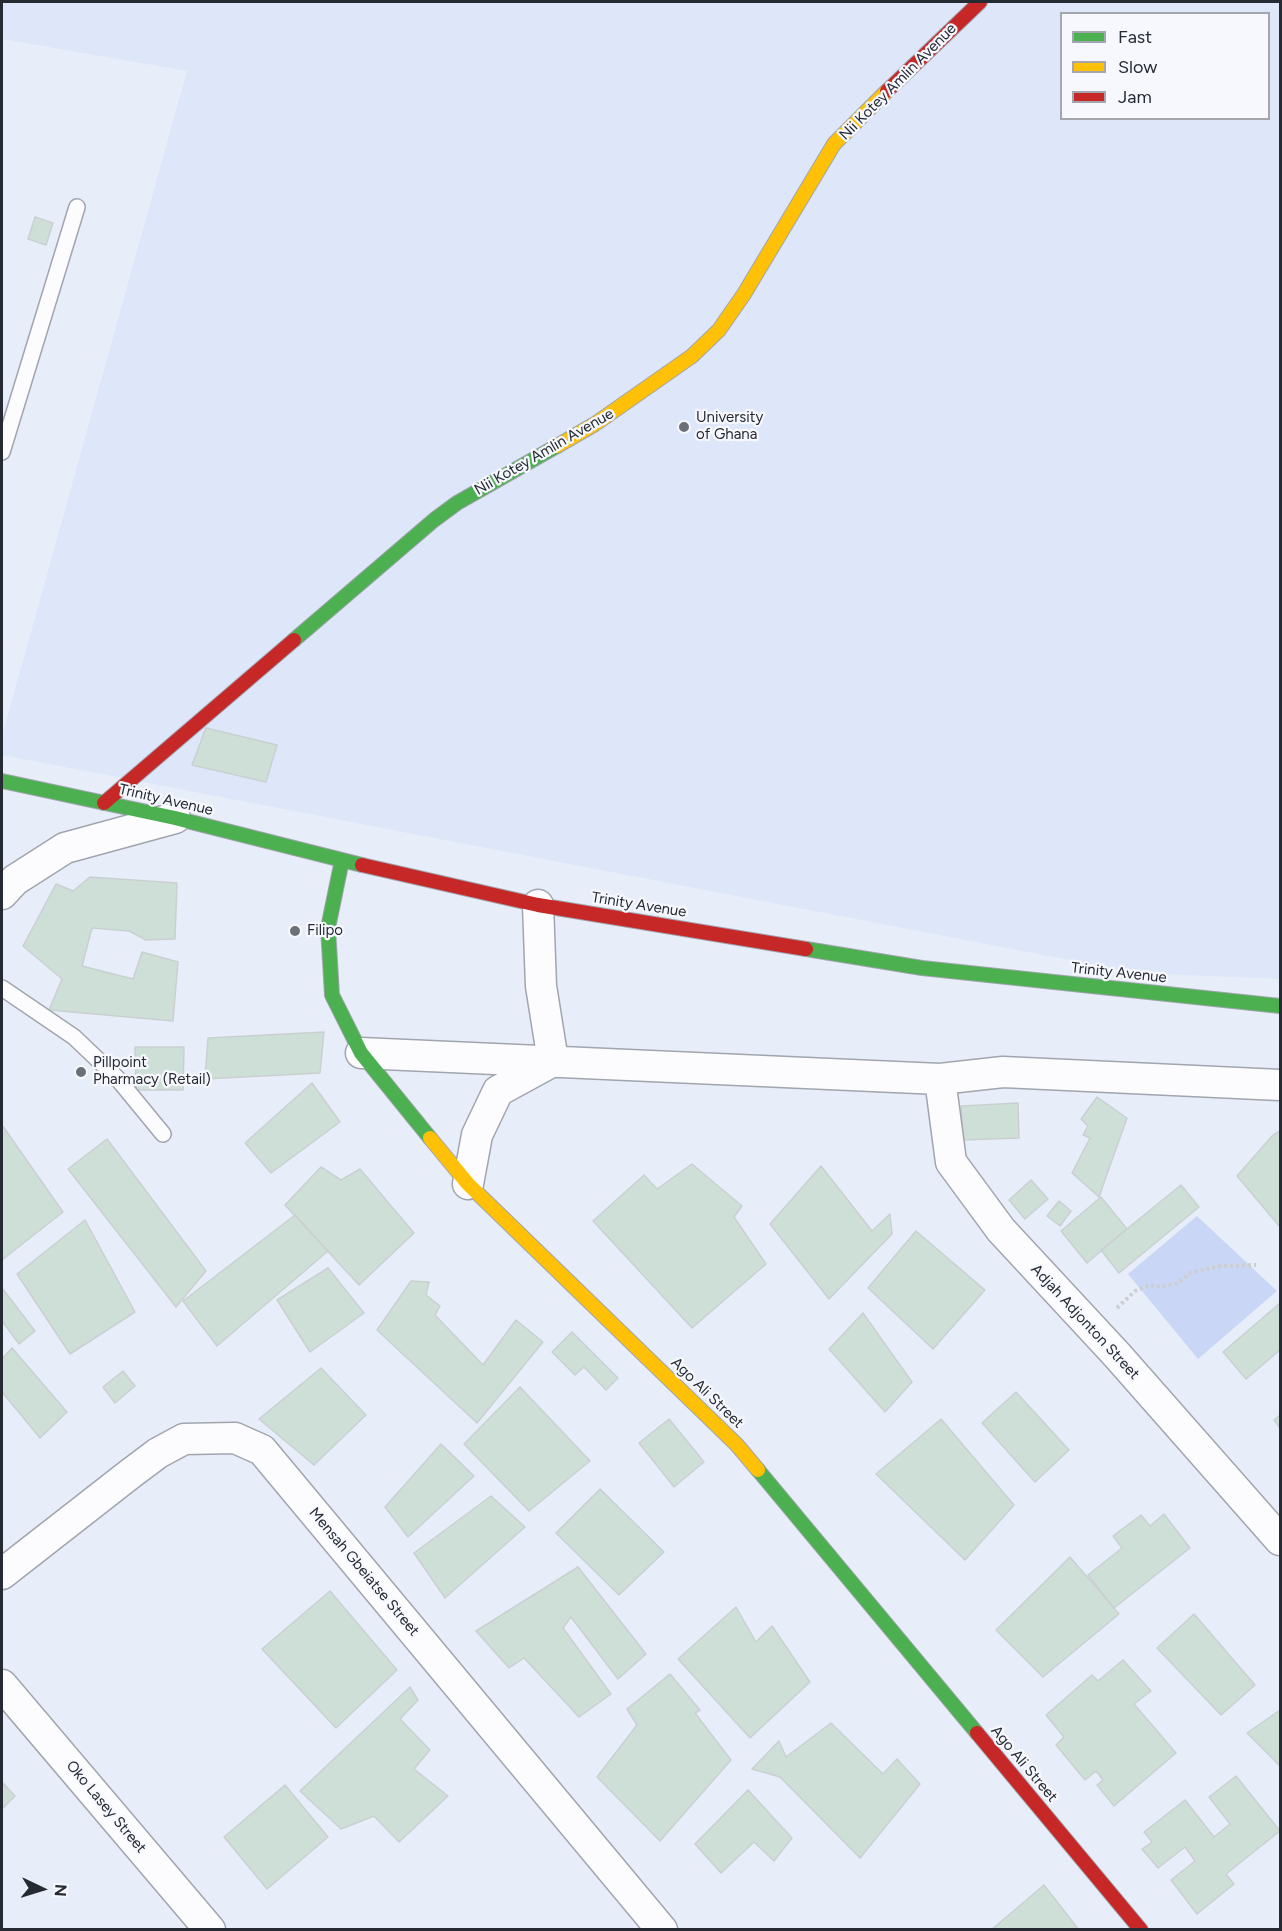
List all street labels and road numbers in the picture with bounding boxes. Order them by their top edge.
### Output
street label: Nii Kotey Amlin Avenue [836,20,960,144]
street label: Nii Kotey Amlin Avenue [471,405,617,499]
street label: Trinity Avenue [117,780,215,820]
street label: Trinity Avenue [590,889,688,921]
street label: Trinity Avenue [1070,959,1168,987]
street label: Adjah Adjonton Street [1027,1261,1143,1383]
street label: Ago Ali Street [667,1354,747,1432]
street label: Mensah Gbeiatse Street [305,1504,423,1640]
street label: Ago Ali Street [987,1722,1061,1806]
street label: Oko Lasey Street [62,1757,150,1857]

